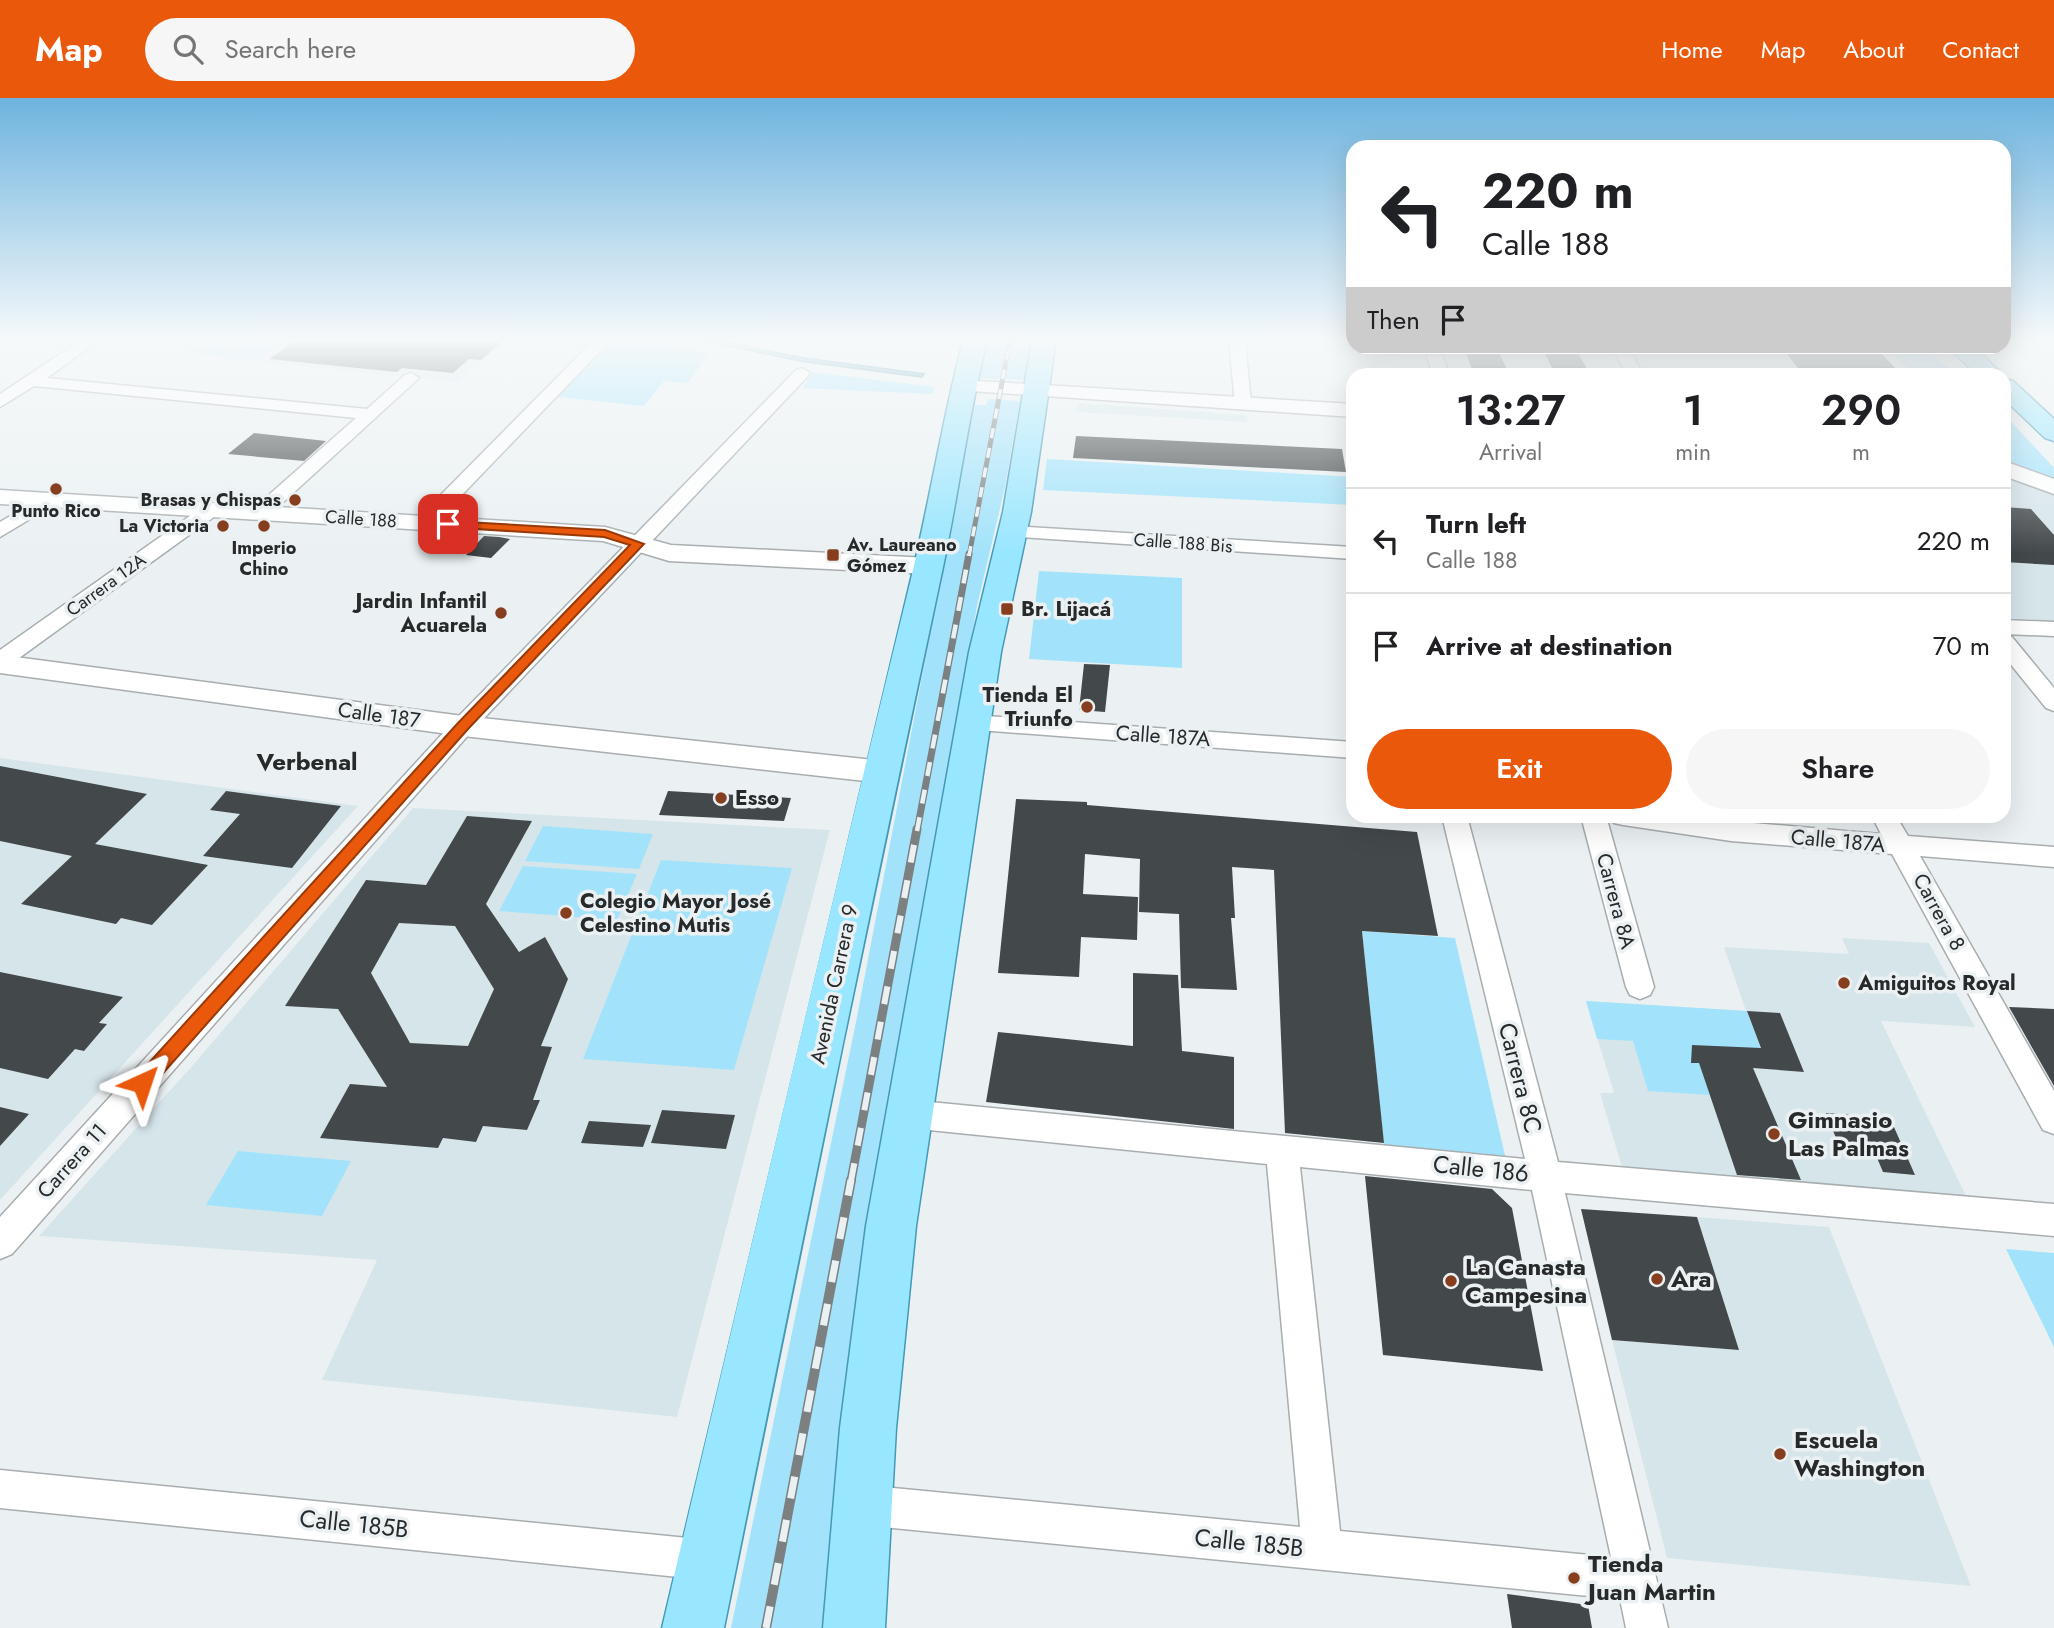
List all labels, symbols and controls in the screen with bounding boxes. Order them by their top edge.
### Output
search box [145,18,635,81]
text: Map [35,26,103,73]
icon: search [169,30,207,68]
text: Search here [225,30,356,68]
text: Home [1661,32,1723,67]
text: Map [1761,32,1805,67]
text: About [1843,32,1904,67]
text: Contact [1942,32,2019,67]
text: 220 m [1482,156,1634,226]
icon: left [1367,168,1458,259]
text: Calle 188 [1482,221,1609,267]
text: Then [1367,301,1420,339]
icon: arrive [1434,301,1472,339]
text: 13:27 [1456,380,1565,441]
text: 1 [1683,380,1703,441]
text: 290 [1821,380,1901,441]
text: Arrival [1479,435,1542,469]
text: min [1675,435,1711,469]
text: m [1852,435,1870,469]
marker: Punto Rico [48,481,64,497]
place label: Brasas y Chispas [141,487,281,513]
marker: Brasas y Chispas [287,492,303,508]
pin [418,494,478,554]
place label: Punto Rico [11,498,101,524]
street label: Calle 188 [324,504,398,534]
icon: arrive [429,505,467,543]
text: Turn left [1426,505,1526,543]
place label: La Victoria [119,513,209,539]
marker: La Victoria [215,518,231,534]
marker: Imperio Chino [256,518,272,534]
icon: left [1367,522,1405,560]
text: 220 m [1917,522,1990,560]
street label: Calle 188 Bis [1133,527,1233,559]
place label: Av. Laureano Gómez [846,532,957,579]
place label: Imperio Chino [232,535,297,582]
text: Calle 188 [1426,543,1518,577]
street label: Carrera 12A [61,547,151,623]
marker: Av. Laureano Gómez [825,547,841,563]
place label: Jardin Infantil Acuarela [351,586,487,640]
place label: Br. Lijacá [1021,594,1111,624]
marker: Br. Lijacá [999,601,1015,617]
marker: Jardin Infantil Acuarela [493,605,509,621]
icon: arrive [1367,627,1405,665]
text: Arrive at destination [1426,627,1673,665]
text: 70 m [1933,627,1990,665]
place label: Tienda El Triunfo [982,680,1073,734]
street label: Calle 187 [336,694,422,736]
marker: Tienda El Triunfo [1079,699,1095,715]
street label: Calle 187A [1115,718,1211,754]
button: Exit [1367,729,1672,809]
button: Share [1686,729,1990,809]
district label: Verbenal [255,744,358,779]
place label: Esso [735,783,779,813]
marker: Esso [713,790,729,806]
street label: Calle 187A [1790,822,1887,860]
street label: Carrera 8A [1589,850,1643,952]
street label: Carrera 8 [1905,868,1973,956]
place label: Colegio Mayor José Celestino Mutis [580,886,771,940]
street label: Avenida Carrera 9 [802,901,866,1067]
marker: Colegio Mayor José Celestino Mutis [558,905,574,921]
place label: Amiguitos Royal [1857,968,2016,998]
marker: Amiguitos Royal [1836,975,1852,991]
street label: Carrera 8C [1490,1019,1551,1137]
position arrow [105,1046,179,1120]
place label: Gimnasio Las Palmas [1788,1102,1909,1165]
street label: Carrera 11 [30,1117,114,1205]
marker: Gimnasio Las Palmas [1766,1126,1782,1142]
street label: Calle 186 [1431,1146,1531,1191]
place label: La Canasta Campesina [1465,1249,1587,1312]
place label: Ara [1670,1261,1711,1296]
marker: Ara [1649,1271,1665,1287]
marker: La Canasta Campesina [1443,1273,1459,1289]
place label: Escuela Washington [1794,1422,1925,1485]
marker: Escuela Washington [1772,1446,1788,1462]
street label: Calle 185B [298,1500,410,1547]
street label: Calle 185B [1193,1519,1305,1566]
place label: Tienda Juan Martin [1584,1546,1716,1609]
marker: Tienda Juan Martin [1566,1570,1582,1586]

